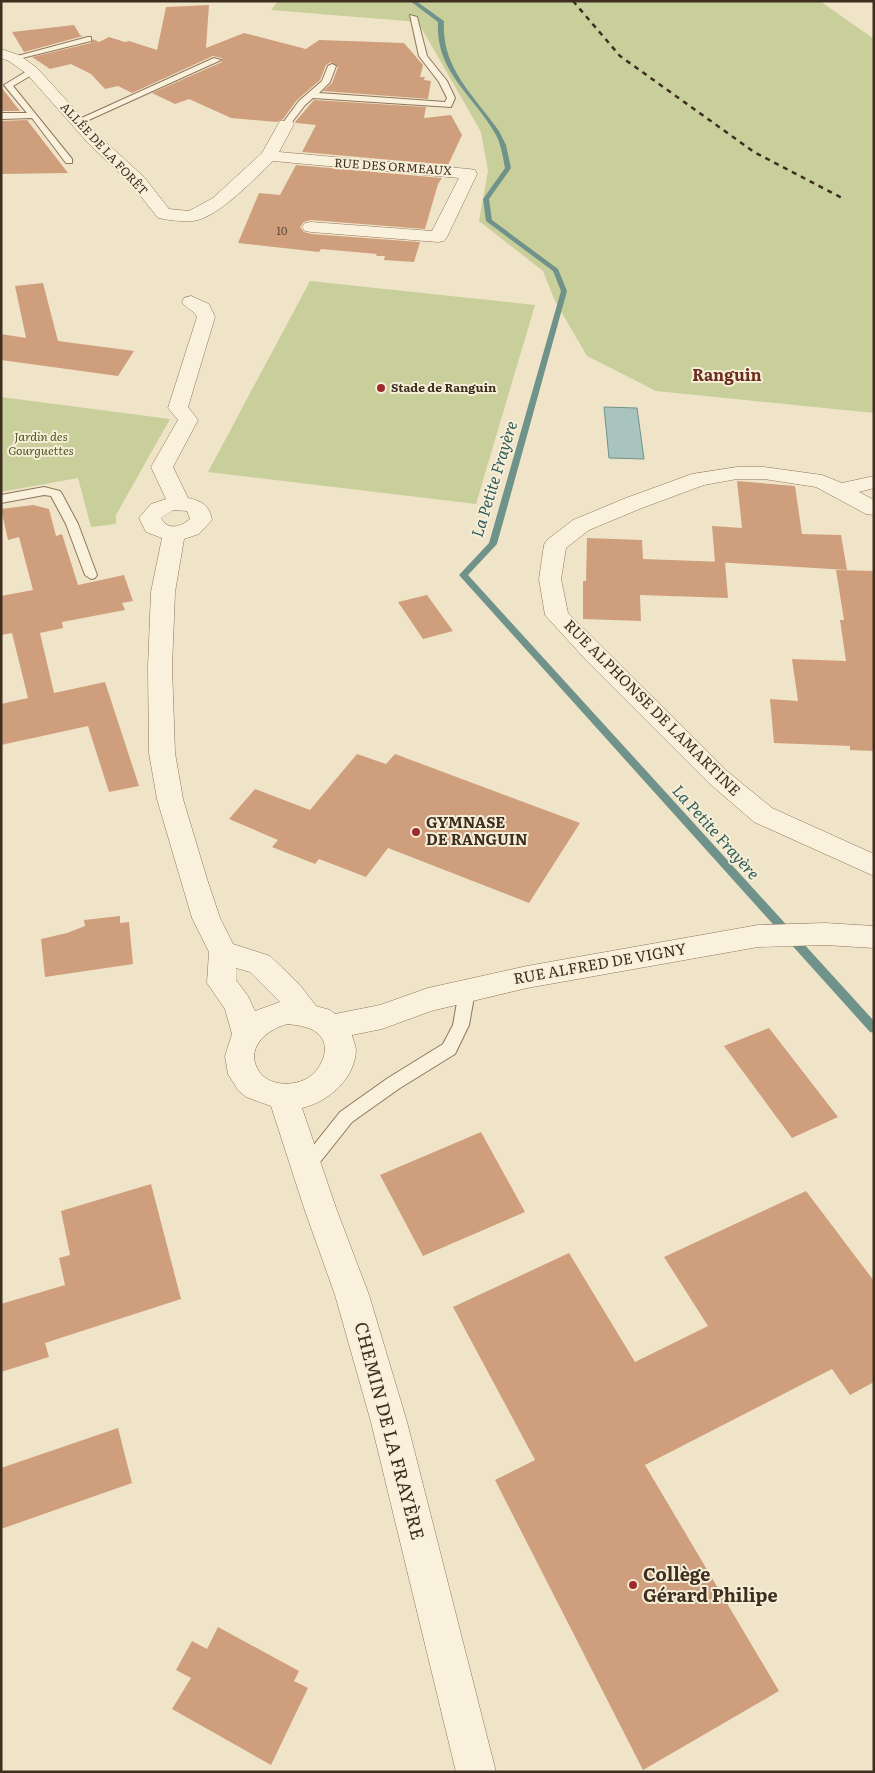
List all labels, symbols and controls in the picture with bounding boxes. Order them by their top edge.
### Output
street label: ALLÉE DE LA FORÊT [57,98,153,199]
street label: RUE DES ORMEAUX [334,153,453,179]
house number: 10 [277,222,287,238]
district label: Ranguin [692,362,762,386]
place label: Stade de Ranguin [391,378,497,396]
marker: Stade de Ranguin [375,382,387,394]
water label: La Petite Frayère [464,418,522,540]
park label: Jardin des Gourguettes [8,427,74,459]
street label: RUE ALPHONSE DE LAMARTINE [559,613,747,801]
water label: La Petite Frayère [667,778,766,884]
place label: GYMNASE DE RANGUIN [426,810,528,850]
marker: GYMNASE DE RANGUIN [410,826,422,838]
street label: RUE ALFRED DE VIGNY [511,936,688,989]
street label: CHEMIN DE LA FRAYÈRE [348,1319,433,1543]
place label: Collège Gérard Philipe [643,1560,778,1608]
marker: Collège Gérard Philipe [627,1579,639,1591]

